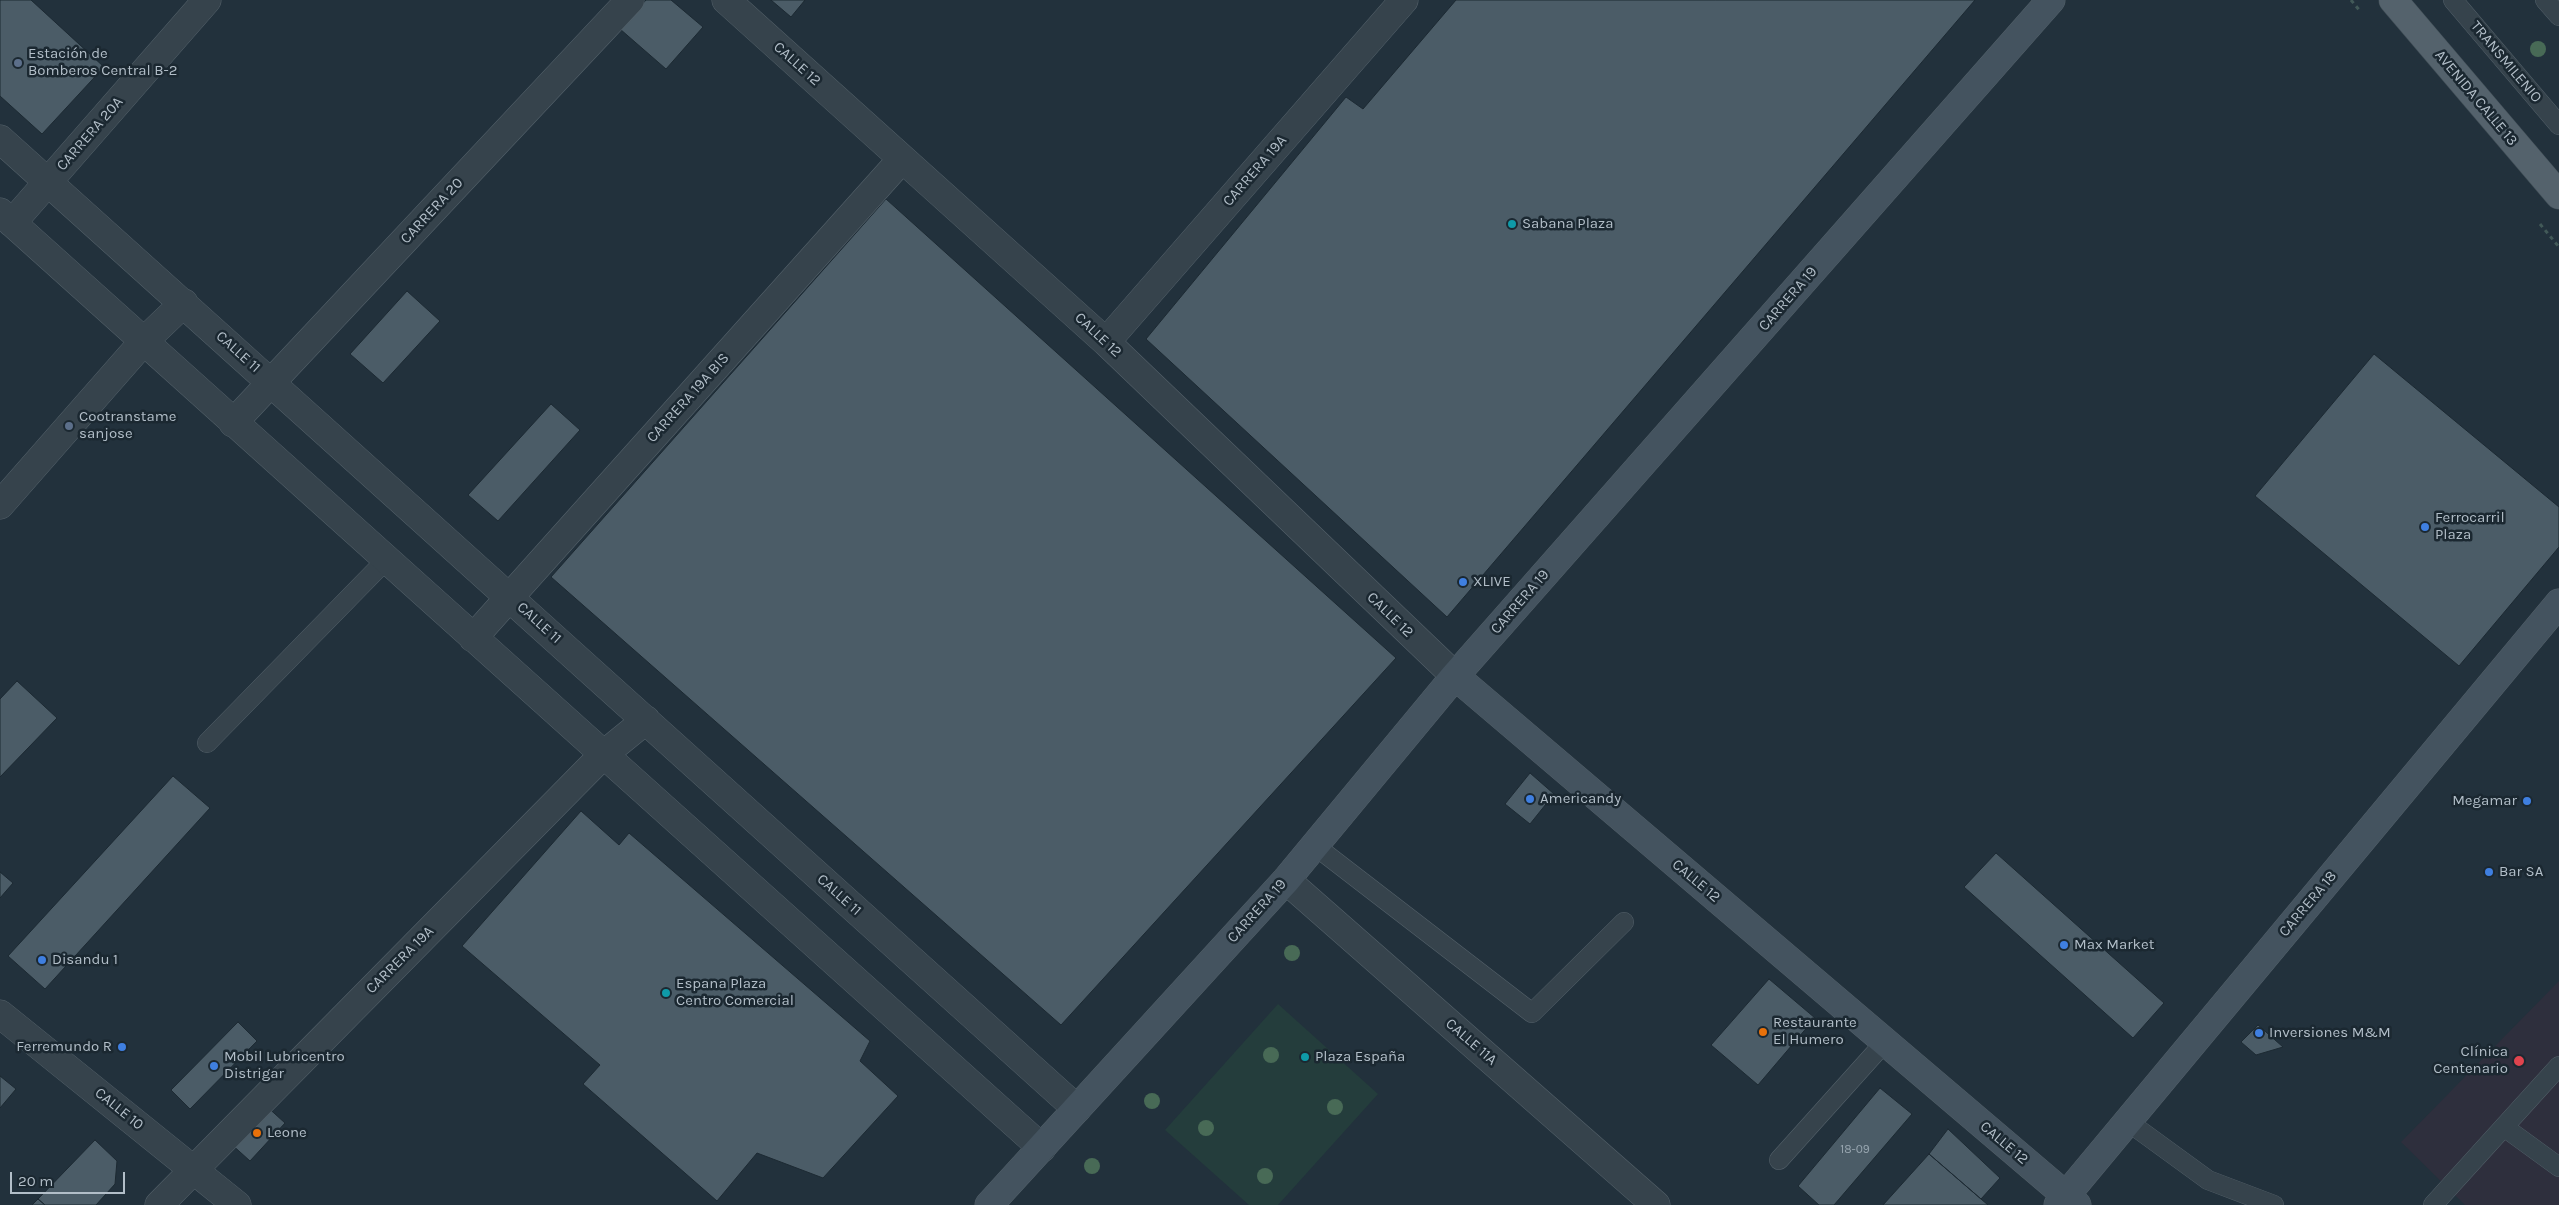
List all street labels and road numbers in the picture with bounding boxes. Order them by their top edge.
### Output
street label: TRANSMILENIO [2467,17,2545,107]
street label: CALLE 12 [770,38,824,90]
street label: AVENIDA CALLE 13 [2431,47,2521,149]
street label: CARRERA 20A [53,93,127,175]
street label: CARRERA 19A [1219,132,1291,210]
street label: CARRERA 20 [397,174,467,248]
street label: CARRERA 19 [1755,263,1821,335]
street label: CALLE 12 [1071,309,1125,361]
street label: CALLE 11 [212,327,264,377]
street label: CARRERA 19A BIS [643,349,733,447]
street label: CARRERA 19 [1487,566,1553,638]
street label: CALLE 12 [1363,589,1417,641]
street label: CALLE 11 [513,598,565,648]
street label: CALLE 12 [1668,856,1724,906]
street label: CARRERA 18 [2275,868,2341,940]
street label: CALLE 11 [813,870,865,920]
street label: CARRERA 19 [1224,875,1290,947]
street label: CARRERA 19A [362,922,438,998]
street label: CALLE 11A [1442,1015,1500,1069]
street label: CALLE 10 [91,1084,147,1134]
street label: CALLE 12 [1976,1118,2032,1168]

